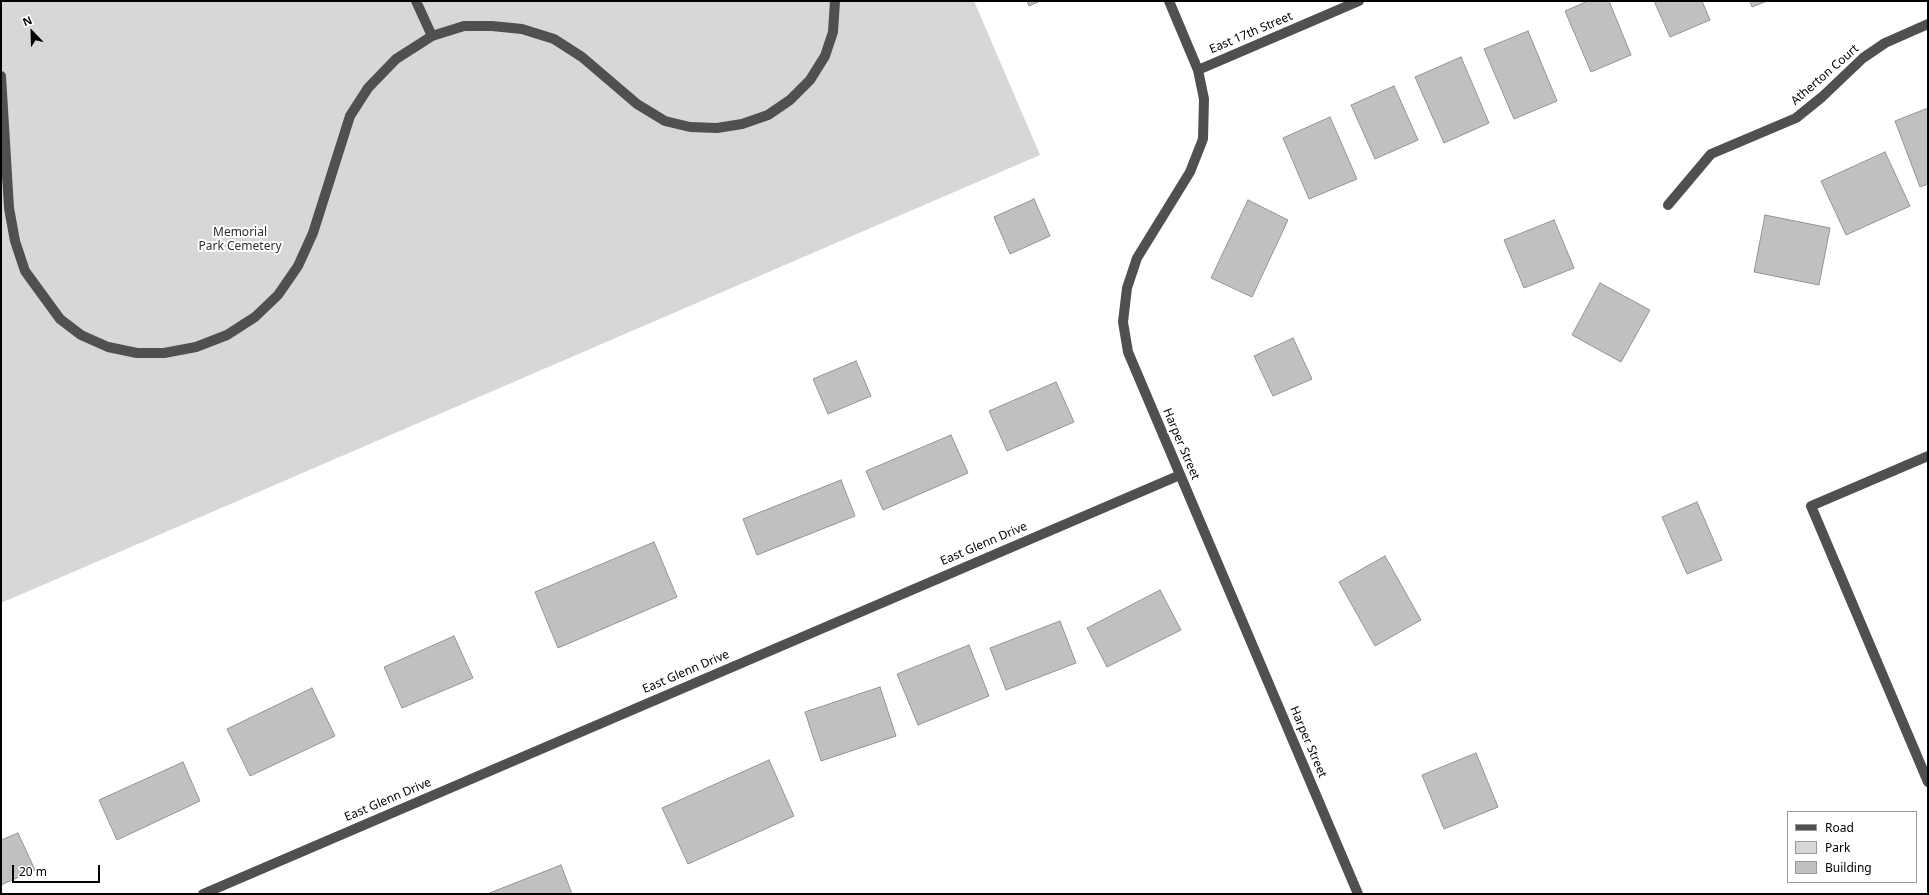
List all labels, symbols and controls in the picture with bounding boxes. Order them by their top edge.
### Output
street label: East 17th Street [1207,9,1295,57]
north arrow [12,12,52,52]
text: N [20,12,34,29]
street label: Atherton Court [1788,42,1862,108]
park label: Memorial Park Cemetery [199,226,281,254]
street label: Harper Street [1159,406,1203,482]
street label: East Glenn Drive [938,519,1030,569]
street label: East Glenn Drive [640,647,732,697]
street label: Harper Street [1286,704,1330,780]
street label: East Glenn Drive [342,775,434,825]
legend [1787,811,1917,883]
text: Road [1825,819,1854,836]
text: Park [1825,839,1850,856]
scale bar [14,857,102,883]
text: Building [1825,859,1872,876]
text: 20 m [19,863,47,880]

